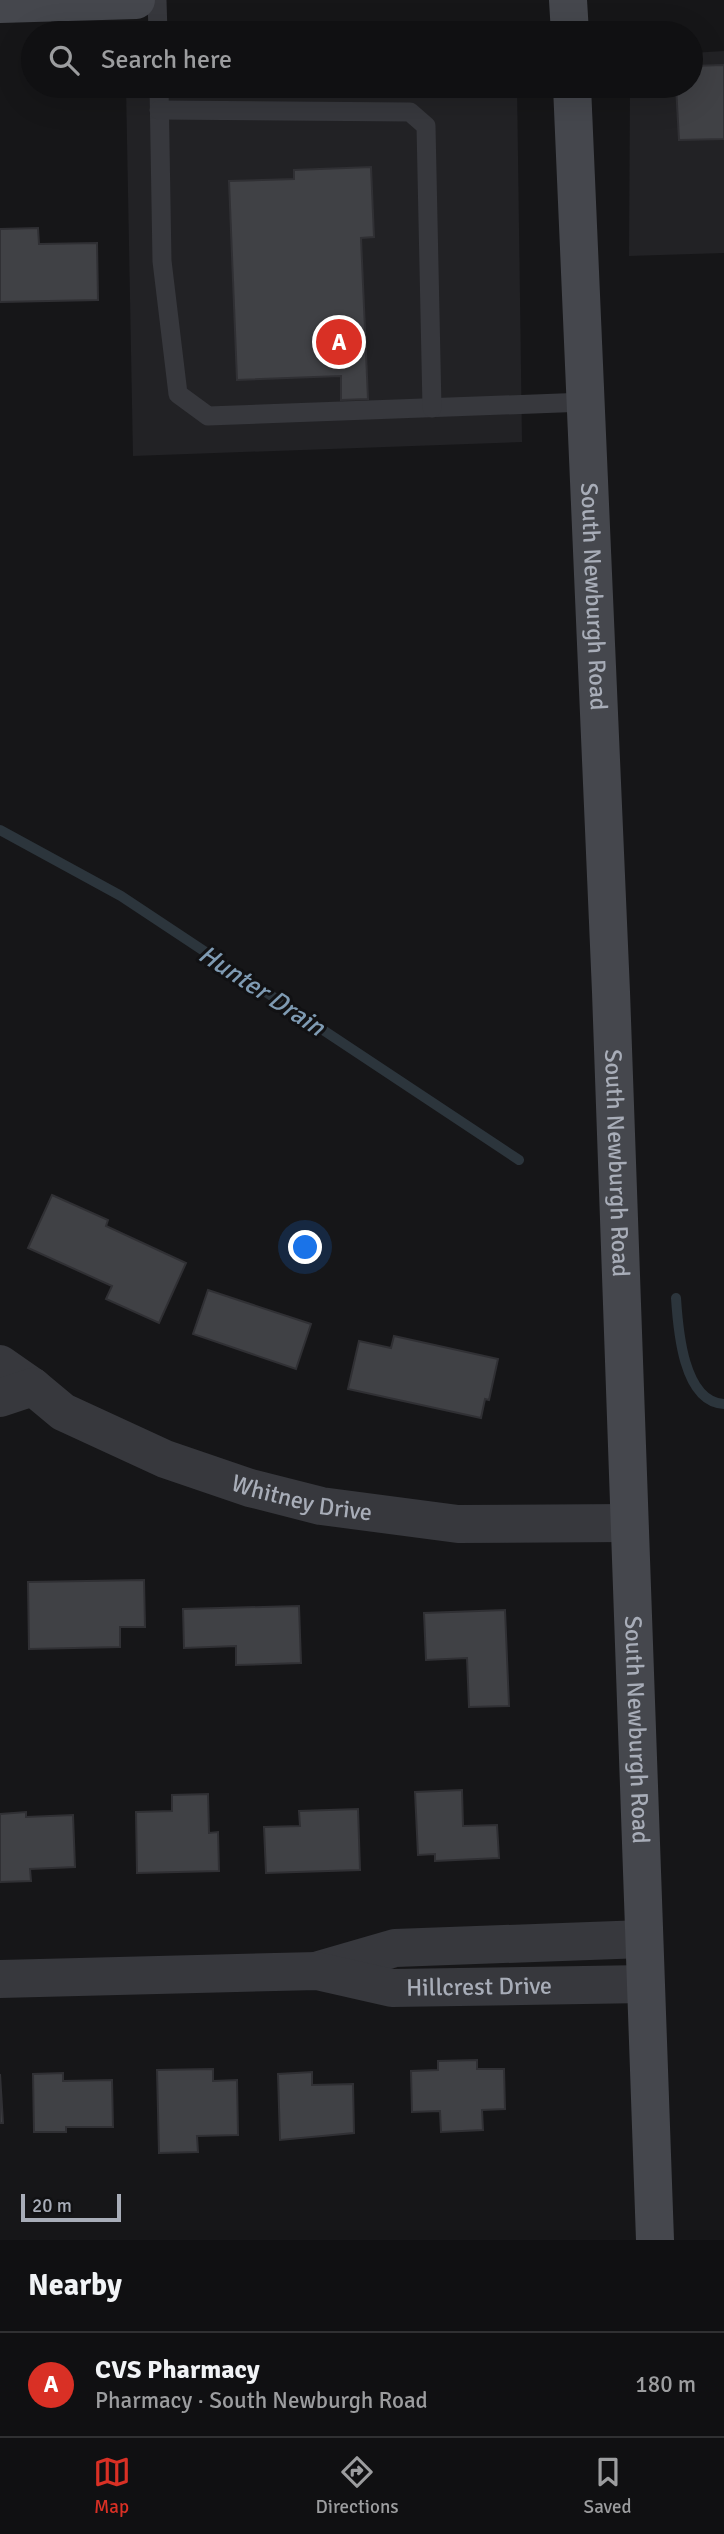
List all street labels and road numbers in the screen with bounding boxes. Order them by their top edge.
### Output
street label: South Newburgh Road [574,482,614,711]
street label: South Newburgh Road [598,1049,636,1278]
street label: Whitney Drive [228,1468,374,1528]
street label: South Newburgh Road [618,1615,656,1844]
street label: Hillcrest Drive [406,1970,552,2003]

